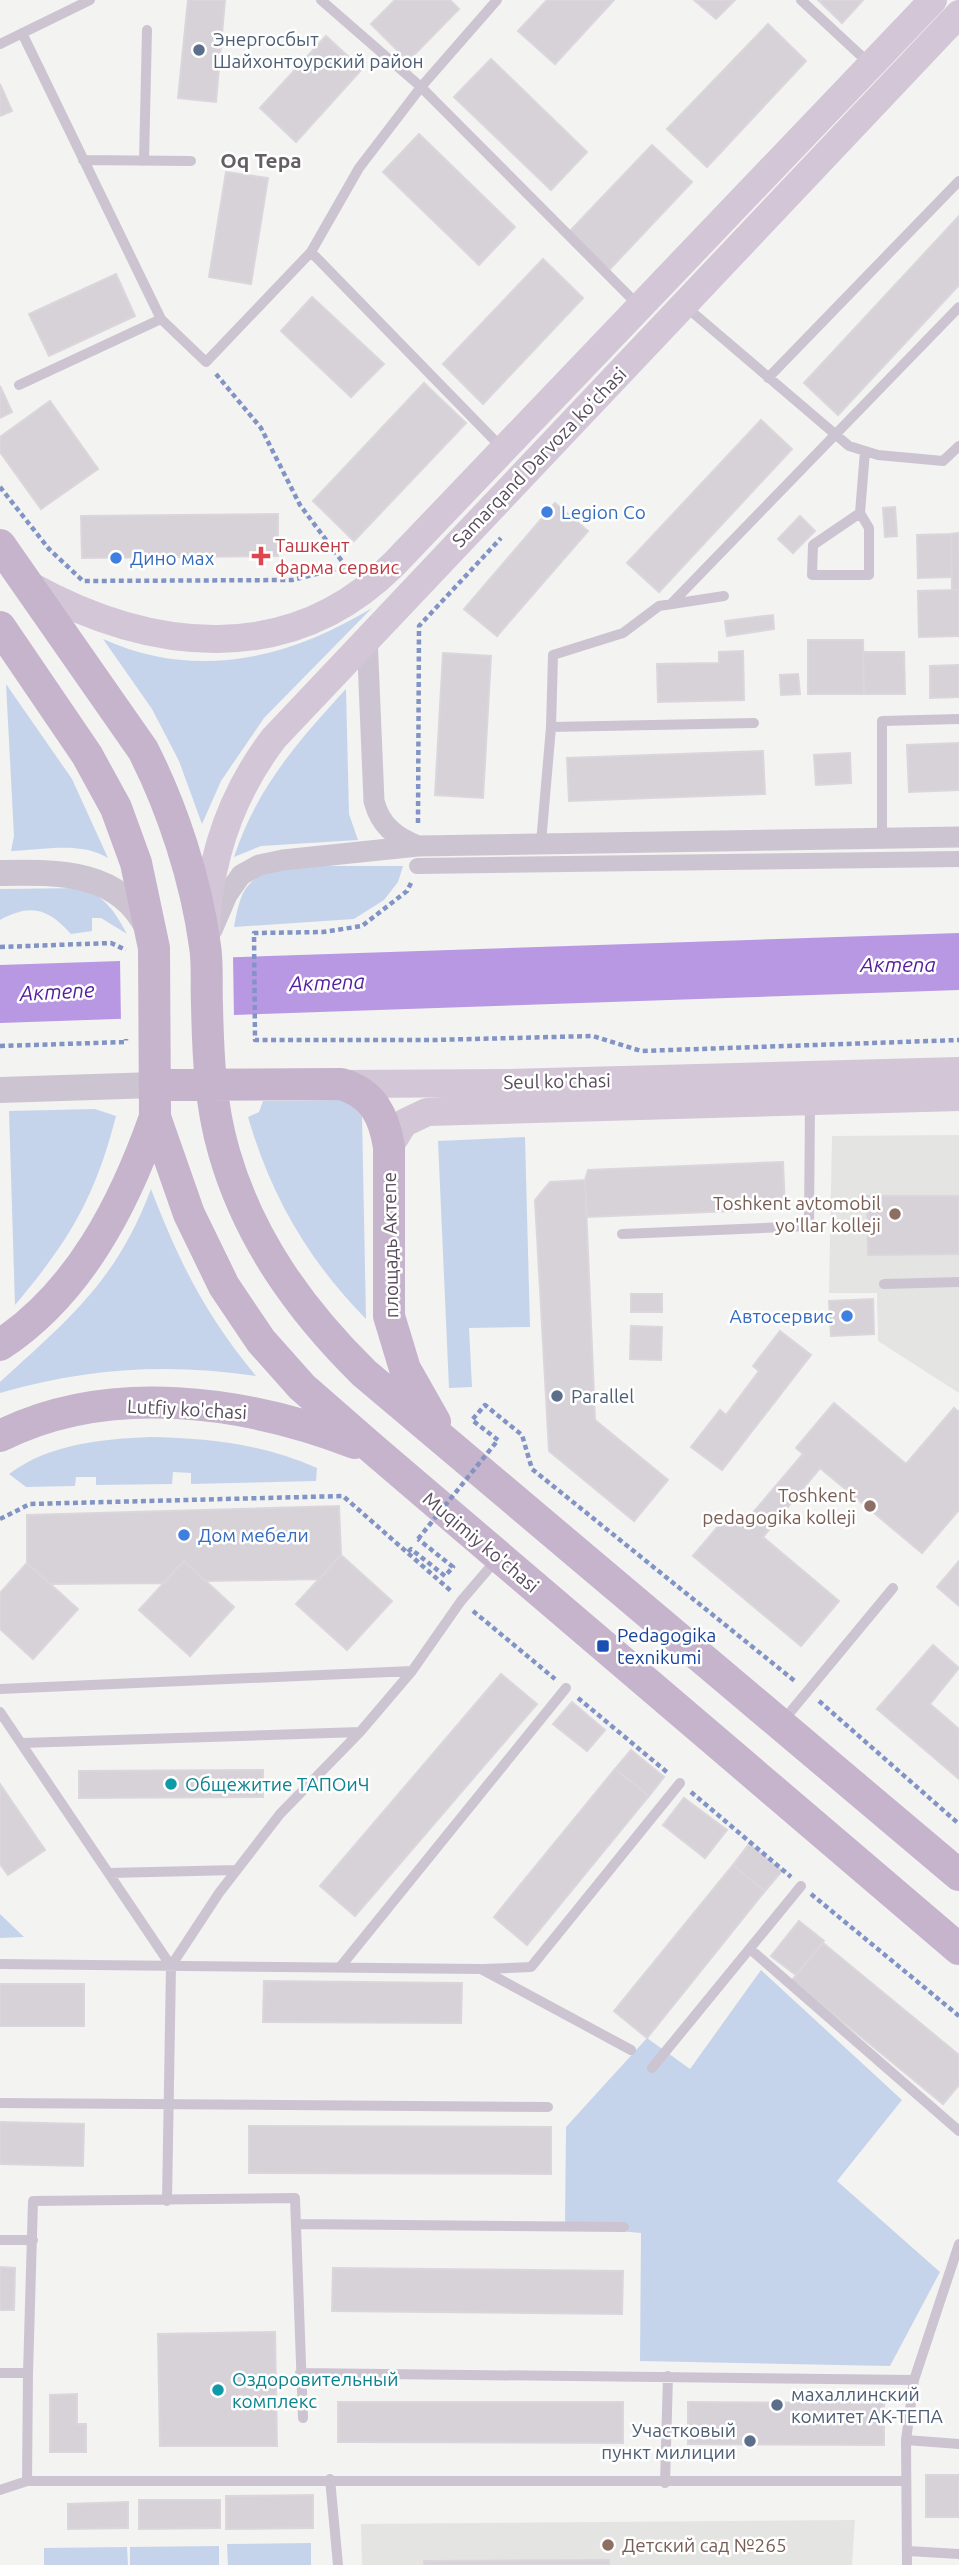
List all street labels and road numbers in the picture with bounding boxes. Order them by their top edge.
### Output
street label: Samarqand Darvoza koʻchasi [447,363,631,551]
street label: Seul ko'chasi [503,1069,611,1093]
street label: площадь Актепе [378,1172,402,1318]
street label: Lutfiy ko'chasi [126,1395,248,1423]
street label: Muqimiy ko'chasi [419,1487,543,1597]

